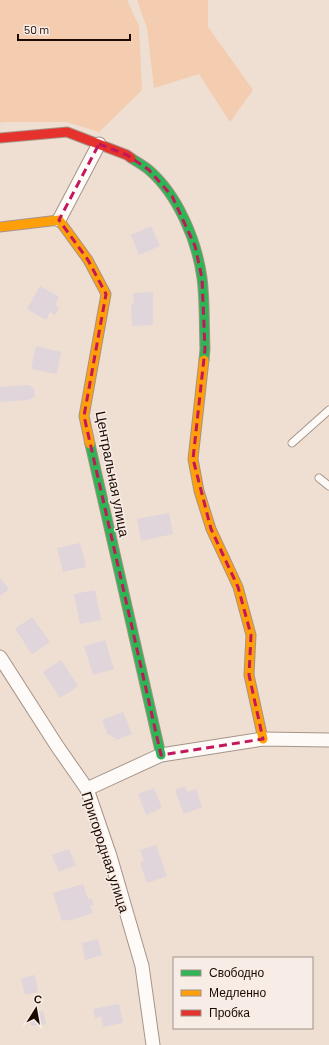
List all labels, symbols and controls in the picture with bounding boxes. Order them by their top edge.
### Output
scale bar [18,16,130,42]
text: 50 m [24,22,49,36]
street label: Центральная улица [92,410,134,539]
street label: Пригородная улица [78,789,134,915]
legend [173,957,313,1029]
text: Свободно [209,965,264,980]
text: Медленно [209,985,266,1000]
north arrow [16,989,56,1029]
text: С [33,992,43,1006]
text: Пробка [209,1005,250,1020]

